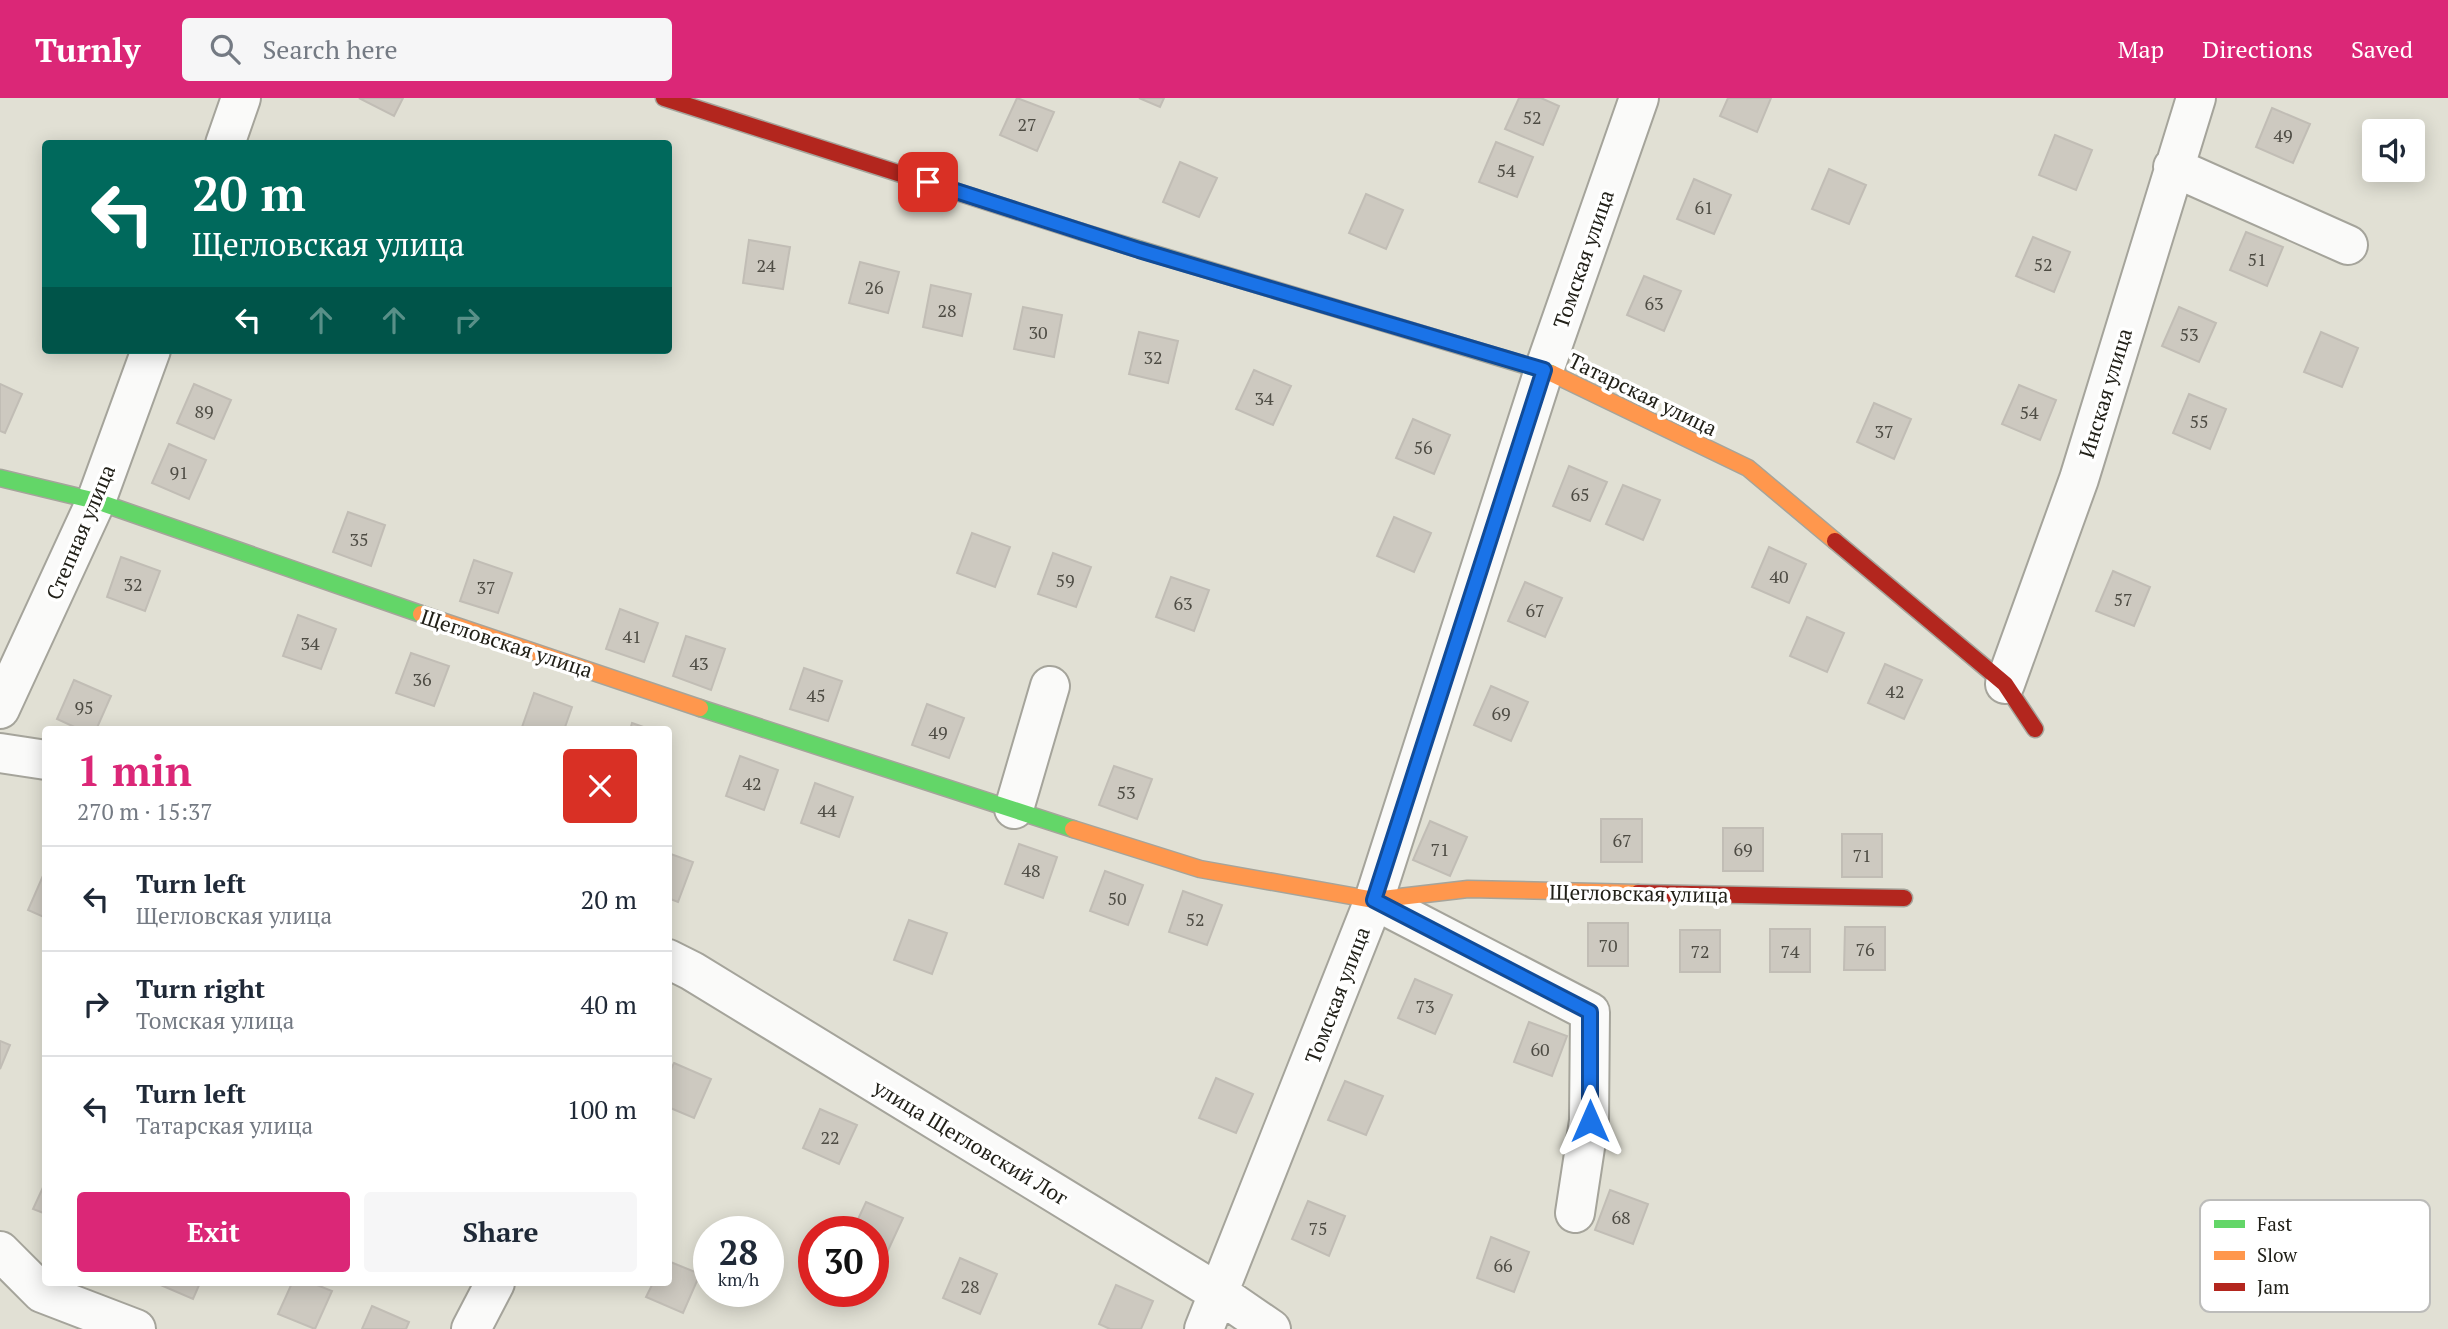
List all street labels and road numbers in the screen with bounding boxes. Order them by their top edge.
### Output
street label: Томская улица [1546,186,1620,332]
street label: Инская улица [2072,324,2138,461]
street label: Татарская улица [1564,346,1722,442]
street label: Степная улица [39,460,121,604]
street label: Щегловская улица [418,602,597,684]
street label: Щегловская улица [1549,877,1729,909]
street label: Томская улица [1298,922,1376,1067]
street label: улица Щегловский Лог [868,1072,1074,1211]

